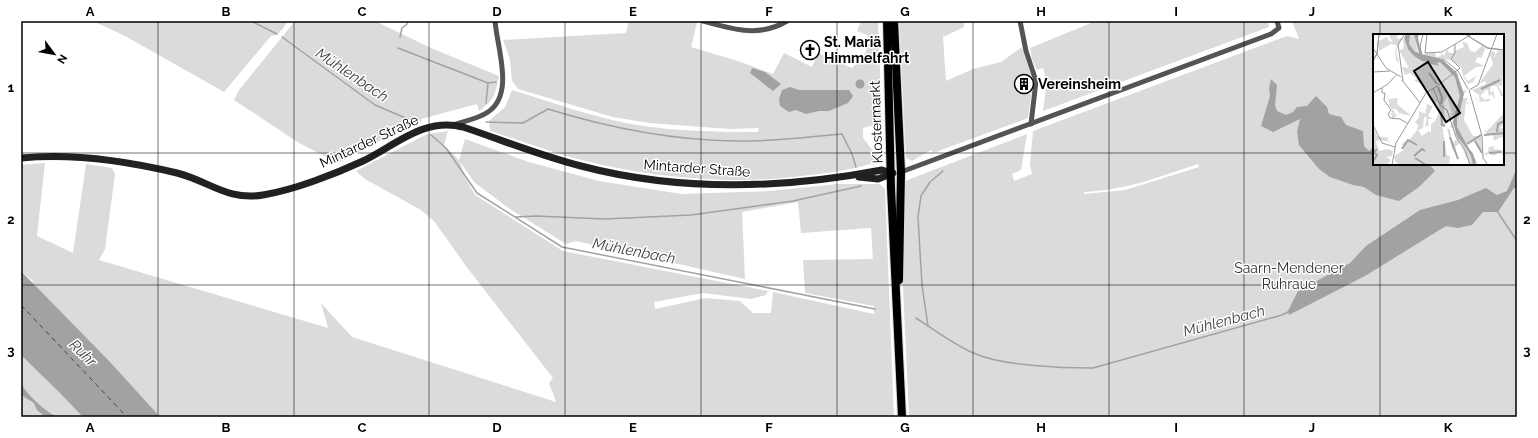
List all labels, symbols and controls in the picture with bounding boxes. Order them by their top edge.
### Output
text: A [86,4,95,19]
text: B [222,4,231,19]
text: C [358,4,367,19]
text: D [492,4,502,19]
text: E [629,4,637,19]
text: F [765,4,773,19]
text: G [900,4,910,19]
text: H [1036,4,1046,19]
text: I [1174,4,1178,19]
text: J [1309,4,1315,19]
text: K [1444,4,1453,19]
north arrow [34,34,74,74]
place label: St. Mariä Himmelfahrt [824,34,910,66]
inset map [1373,34,1504,165]
church icon: St. Mariä Himmelfahrt [799,39,821,61]
water label: Mühlenbach [312,44,392,106]
text: N [54,52,70,66]
building icon: Vereinsheim [1013,73,1035,95]
place label: Vereinsheim [1038,76,1121,92]
text: 1 [8,80,15,95]
street label: Klostermarkt [867,80,885,164]
text: 1 [1524,80,1531,95]
street label: Mintarder Straße [317,111,421,171]
street label: Mintarder Straße [643,156,751,180]
text: 2 [7,212,15,227]
text: 2 [1523,212,1531,227]
water label: Mühlenbach [591,234,677,268]
park label: Saarn-Mendener Ruhraue [1234,260,1344,292]
water label: Mühlenbach [1181,301,1267,341]
water label: Ruhr [65,336,101,371]
text: 3 [7,343,15,358]
text: 3 [1523,343,1531,358]
text: A [86,420,95,435]
text: B [222,420,231,435]
text: C [358,420,367,435]
text: D [492,420,502,435]
text: E [629,420,637,435]
text: F [765,420,773,435]
text: G [900,420,910,435]
text: H [1036,420,1046,435]
text: I [1174,420,1178,435]
text: J [1309,420,1315,435]
text: K [1444,420,1453,435]

